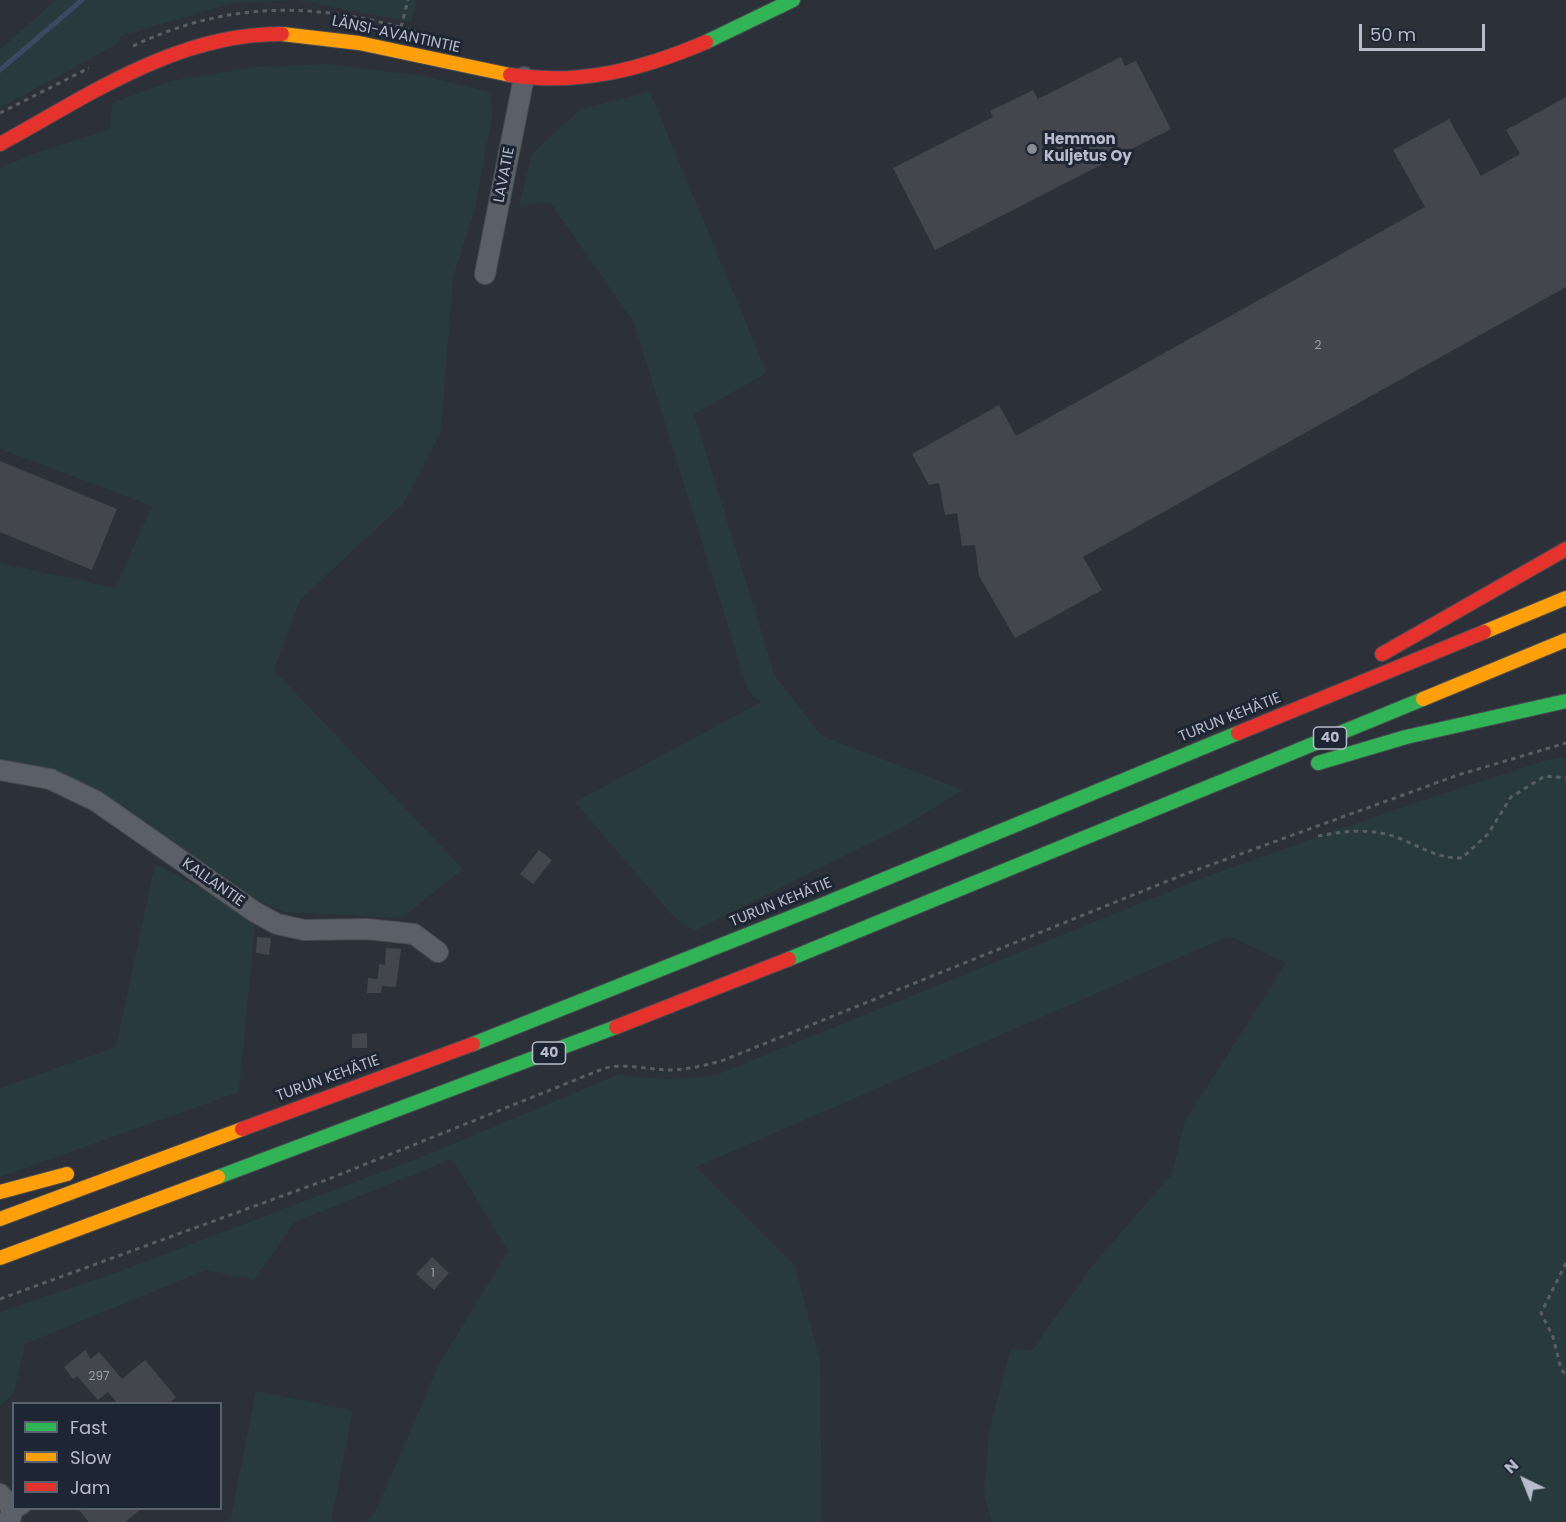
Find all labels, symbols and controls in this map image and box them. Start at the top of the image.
scale bar [1362,12,1488,50]
street label: LÄNSI-AVANTINTIE [330,13,462,57]
text: 50 m [1370,22,1416,47]
place label: Hemmon Kuljetus Oy [1044,131,1132,166]
marker: Hemmon Kuljetus Oy [1025,142,1039,156]
street label: LAVATIE [491,146,519,204]
house number: 2 [1315,339,1321,353]
street label: TURUN KEHÄTIE [1176,689,1284,747]
road number: 40 [1314,727,1346,749]
street label: KALLANTIE [178,855,248,911]
street label: TURUN KEHÄTIE [727,874,835,932]
road number: 40 [532,1042,566,1064]
street label: TURUN KEHÄTIE [274,1052,382,1106]
house number: 1 [431,1267,435,1281]
house number: 297 [88,1370,110,1384]
legend [12,1402,222,1510]
text: Fast [70,1415,107,1440]
text: Slow [70,1445,111,1470]
north arrow [1494,1450,1554,1510]
text: N [1499,1454,1524,1479]
text: Jam [70,1475,110,1500]

